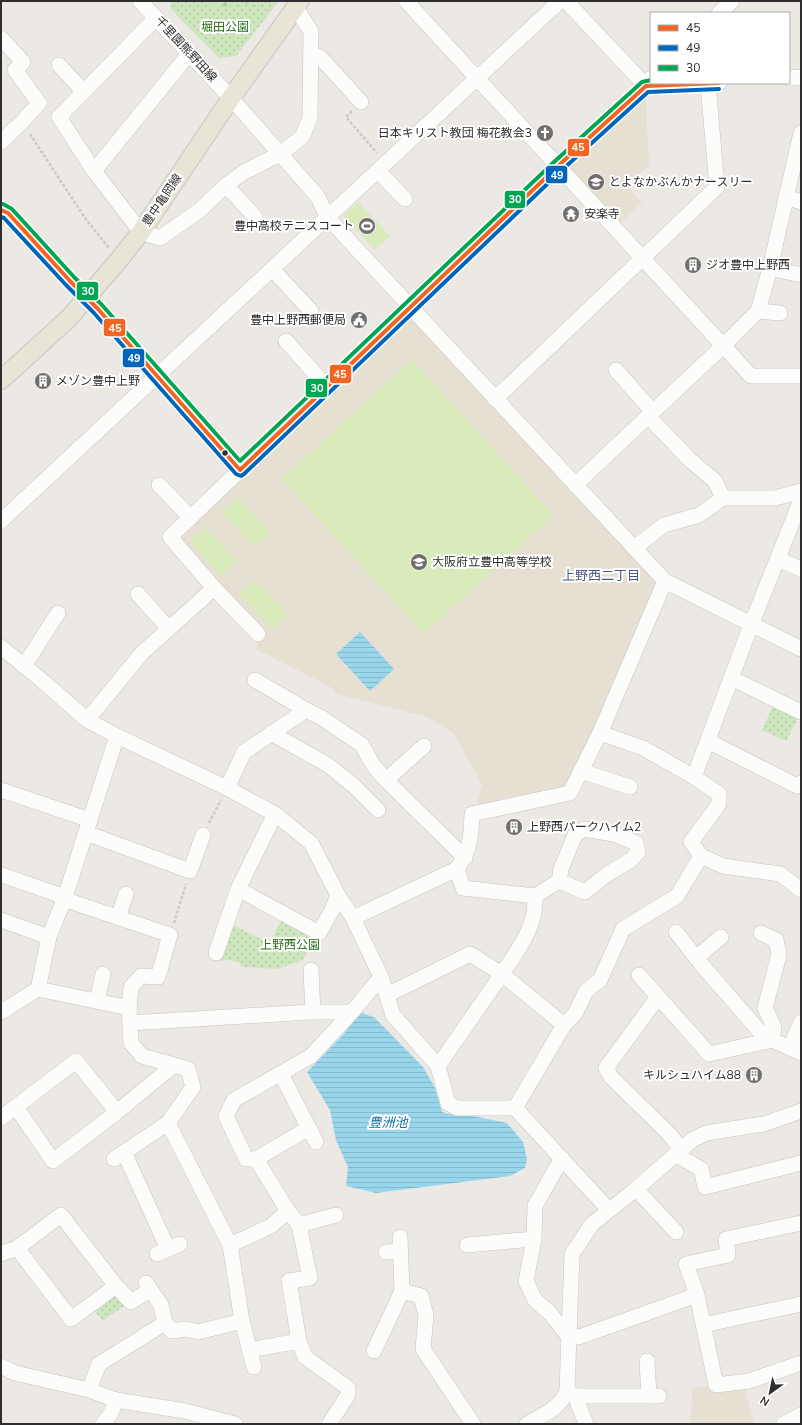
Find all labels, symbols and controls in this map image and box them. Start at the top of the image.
legend [650,12,790,84]
street label: 千里園熊野田線 [151,13,221,85]
park label: 堀田公園 [201,19,249,35]
text: 45 [686,20,700,36]
text: 49 [686,40,700,56]
text: 30 [686,60,700,76]
church icon: 日本キリスト教団 梅花教会3 [535,123,555,143]
place label: 日本キリスト教団 梅花教会3 [378,125,532,141]
line badge: 45 [567,138,590,157]
text: 45 [571,140,585,155]
line badge: 49 [545,165,568,184]
text: 49 [550,168,564,183]
street label: 豊中亀岡線 [139,171,185,229]
school or university icon: とよなかぶんかナースリー [586,172,606,192]
place label: とよなかぶんかナースリー [609,174,752,190]
line badge: 30 [504,190,526,209]
text: 30 [508,192,522,207]
temple icon: 安楽寺 [561,204,581,224]
place label: 安楽寺 [584,206,620,222]
sports icon: 豊中高校テニスコート [357,216,377,236]
place label: 豊中高校テニスコート [234,218,354,234]
building icon: ジオ豊中上野西 [683,255,703,275]
place label: ジオ豊中上野西 [706,257,790,273]
line badge: 30 [76,281,99,301]
text: 30 [81,284,95,299]
public building icon: 豊中上野西郵便局 [349,310,369,330]
place label: 豊中上野西郵便局 [250,312,346,328]
line badge: 45 [103,318,126,337]
text: 45 [108,321,122,336]
line badge: 49 [122,348,145,368]
text: 49 [127,351,141,366]
line badge: 45 [329,364,352,384]
text: 45 [333,367,347,382]
building icon: メゾン豊中上野 [33,371,53,391]
place label: メゾン豊中上野 [56,373,140,389]
line badge: 30 [305,378,328,398]
text: 30 [310,381,324,396]
unlabelled marker [220,448,230,458]
school or university icon: 大阪府立豊中高等学校 [409,552,429,572]
place label: 大阪府立豊中高等学校 [432,554,552,570]
district label: 上野西二丁目 [562,567,640,585]
building icon: 上野西パークハイム2 [504,817,524,837]
place label: 上野西パークハイム2 [527,819,641,835]
park label: 上野西公園 [260,937,320,953]
building icon: キルシュハイム88 [744,1065,764,1085]
place label: キルシュハイム88 [643,1067,741,1083]
water label: 豊洲池 [368,1114,409,1132]
north arrow [750,1373,790,1413]
text: N [757,1392,772,1409]

